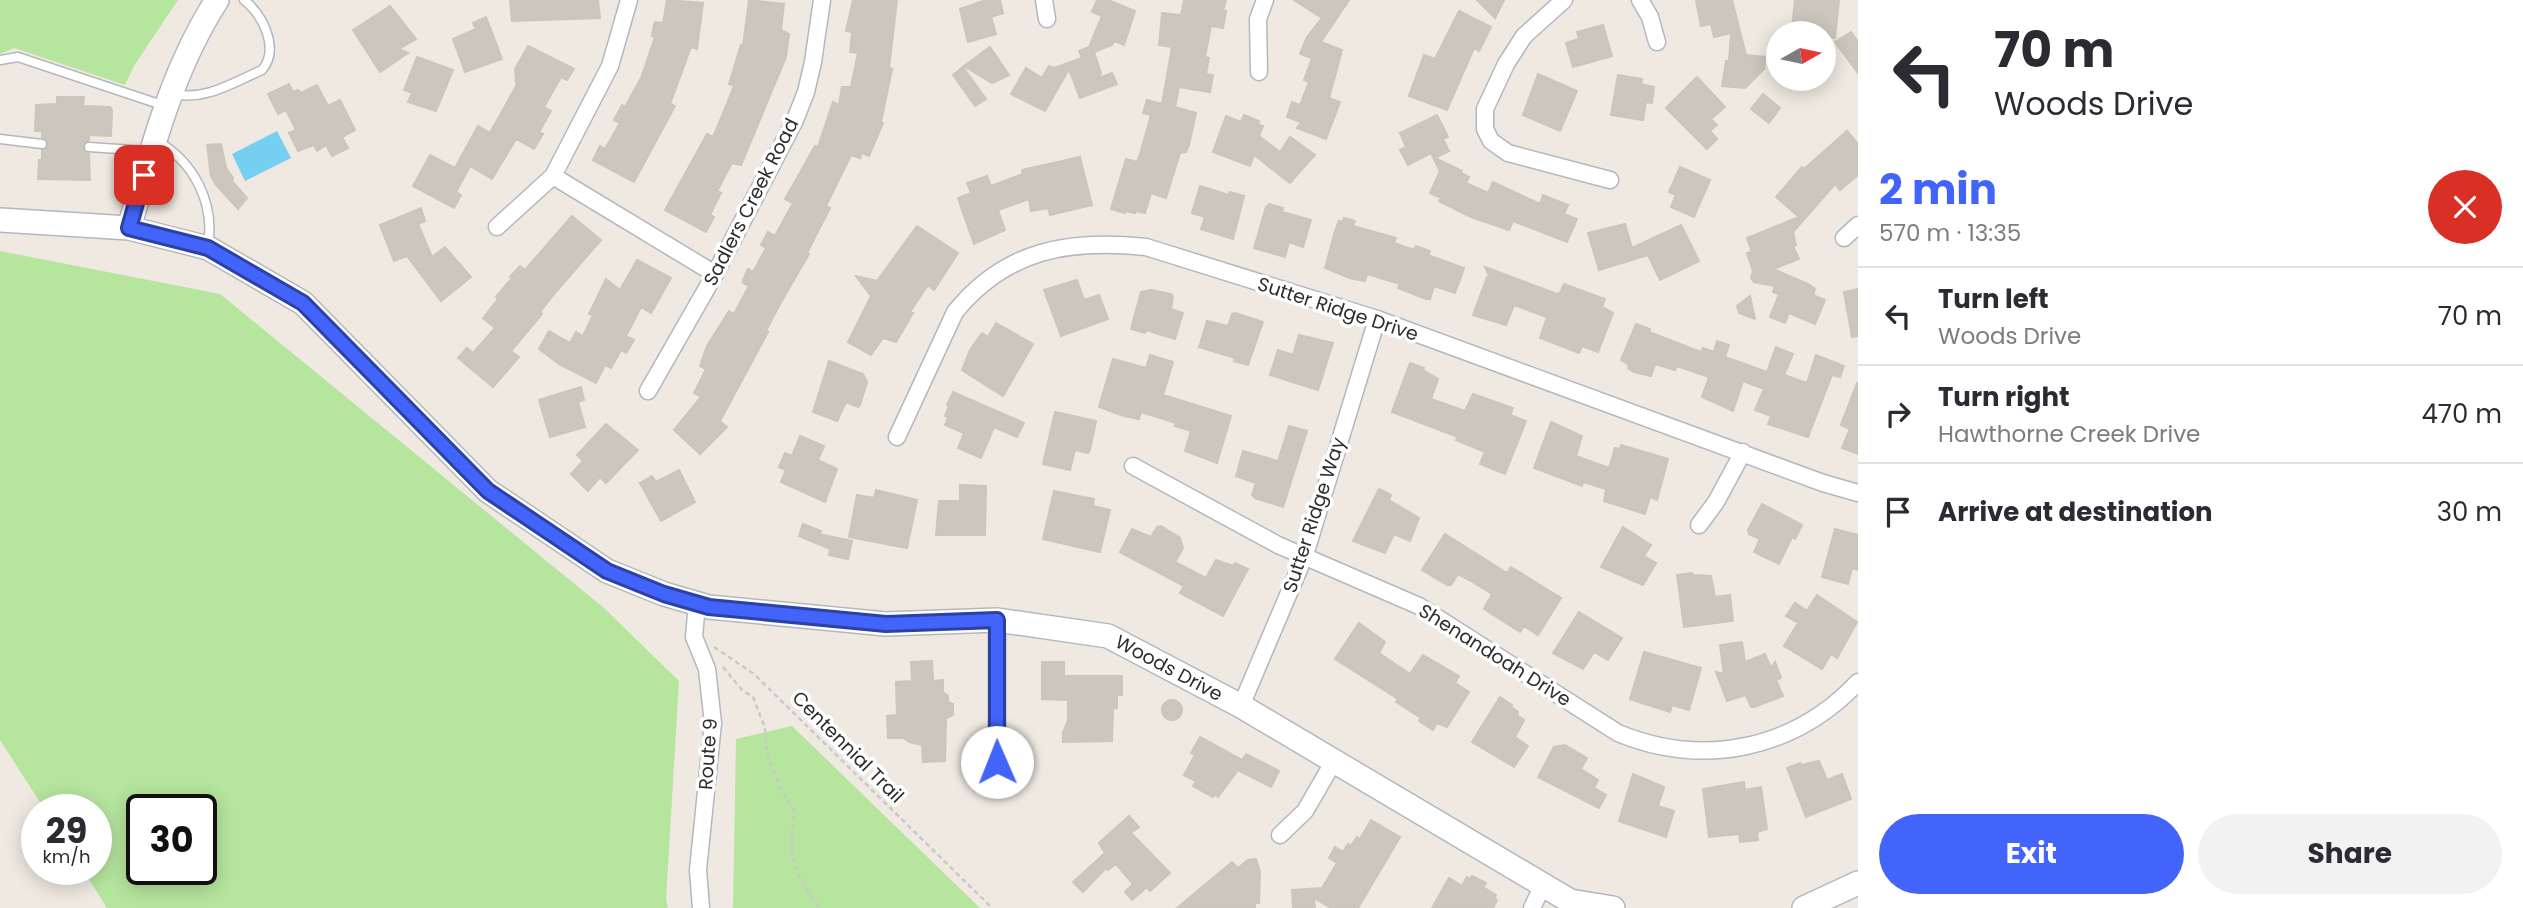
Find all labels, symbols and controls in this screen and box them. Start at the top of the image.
text: 70 m [1994,16,2114,84]
north arrow [1766,21,1836,91]
map controls [1766,21,1836,91]
icon: left [1879,28,1970,119]
text: Woods Drive [1994,81,2193,126]
street label: Sadlers Creek Road [697,113,805,291]
pin [114,145,174,205]
icon: arrive [125,156,163,194]
text: 2 min [1879,160,1997,219]
button: close [2428,170,2502,244]
text: 570 m · 13:35 [1879,217,2021,249]
street label: Sutter Ridge Drive [1254,270,1422,348]
text: Turn left [1938,281,2049,317]
icon: left [1879,297,1917,335]
text: 70 m [2438,298,2502,334]
text: Woods Drive [1938,320,2081,352]
text: Turn right [1938,379,2070,415]
icon: right [1879,395,1917,433]
text: 470 m [2421,396,2502,432]
text: Hawthorne Creek Drive [1938,418,2200,450]
street label: Sutter Ridge Way [1276,434,1352,596]
icon: arrive [1879,493,1917,531]
text: Arrive at destination [1938,494,2213,530]
text: 30 m [2437,494,2502,530]
street label: Shenandoah Drive [1414,597,1576,713]
street label: Woods Drive [1110,628,1228,708]
street label: Centennial Trail [786,685,910,809]
street label: Route 9 [692,717,724,791]
position arrow [960,725,1034,799]
speed limit sign: 30 [126,794,217,885]
text: 29 [46,806,87,855]
button: Exit [1879,814,2184,894]
button: Share [2198,814,2502,894]
text: km/h [43,844,90,869]

